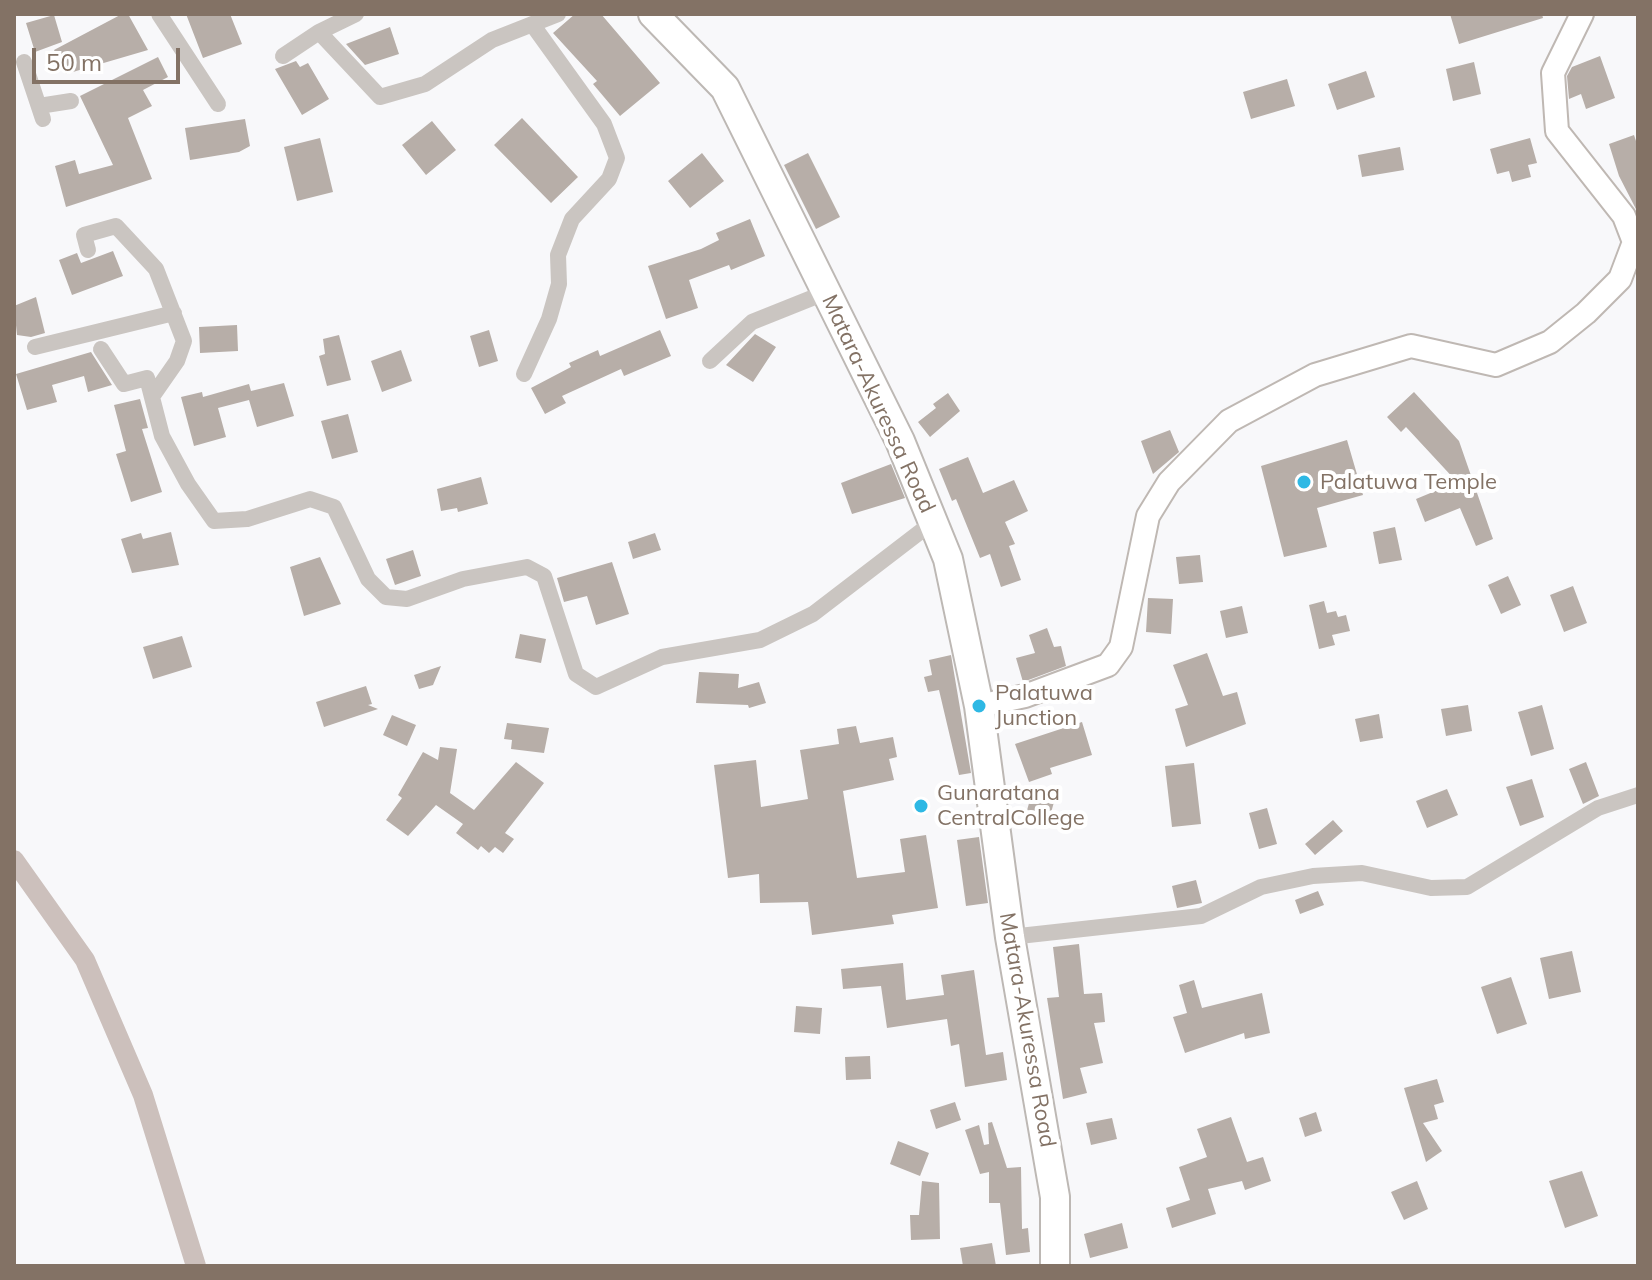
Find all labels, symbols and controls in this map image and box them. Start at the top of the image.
scale bar [36,32,184,82]
text: 50 m [46,47,102,77]
street label: Matara-Akuressa Road [816,291,940,517]
place label: Palatuwa Temple [1320,469,1497,495]
marker: Palatuwa Temple [1295,473,1313,491]
place label: Palatuwa Junction [995,680,1093,732]
marker: Palatuwa Junction [970,697,988,715]
place label: Gunaratana CentralCollege [937,780,1085,832]
marker: Gunaratana CentralCollege [912,797,930,815]
street label: Matara-Akuressa Road [993,911,1061,1149]

